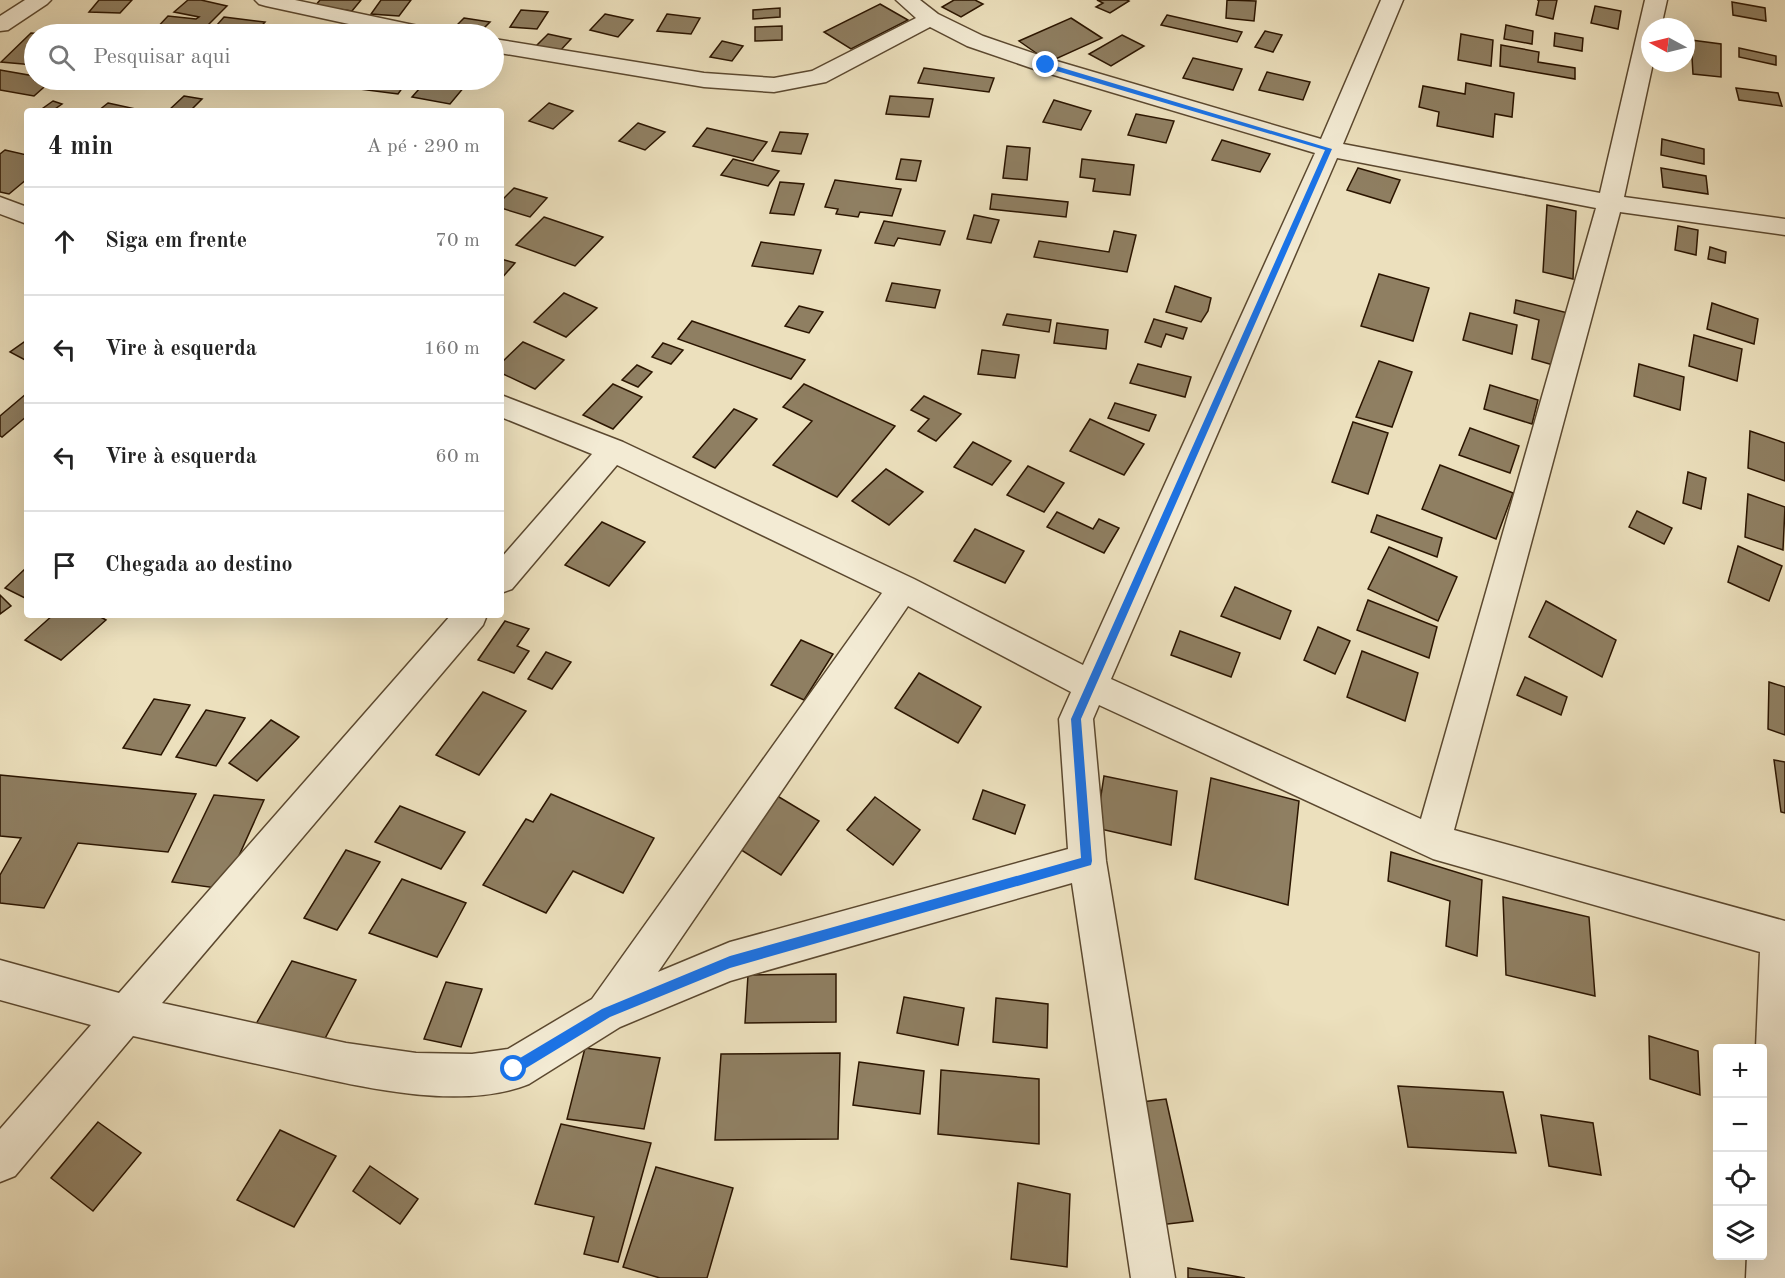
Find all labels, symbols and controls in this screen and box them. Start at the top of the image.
north arrow [1641,18,1695,72]
search box [24,24,504,90]
icon: search [45,41,78,74]
text: Pesquisar aqui [93,46,230,68]
route end [1032,51,1058,77]
text: 4 min [48,134,113,160]
text: A pé · 290 m [366,137,480,157]
icon: ahead [48,225,81,258]
text: Siga em frente [105,230,247,252]
text: 70 m [435,231,480,251]
icon: left [48,333,81,366]
text: Vire à esquerda [105,338,257,360]
text: 160 m [424,339,480,359]
icon: left [48,441,81,474]
text: Vire à esquerda [105,446,257,468]
text: 60 m [435,447,480,467]
icon: arrive [48,549,81,582]
text: Chegada ao destino [105,554,293,576]
map controls [1713,1044,1767,1260]
button: + [1713,1044,1767,1098]
route start [500,1055,526,1081]
button: − [1713,1098,1767,1152]
button: locate [1713,1152,1767,1206]
button: layers [1713,1206,1767,1260]

